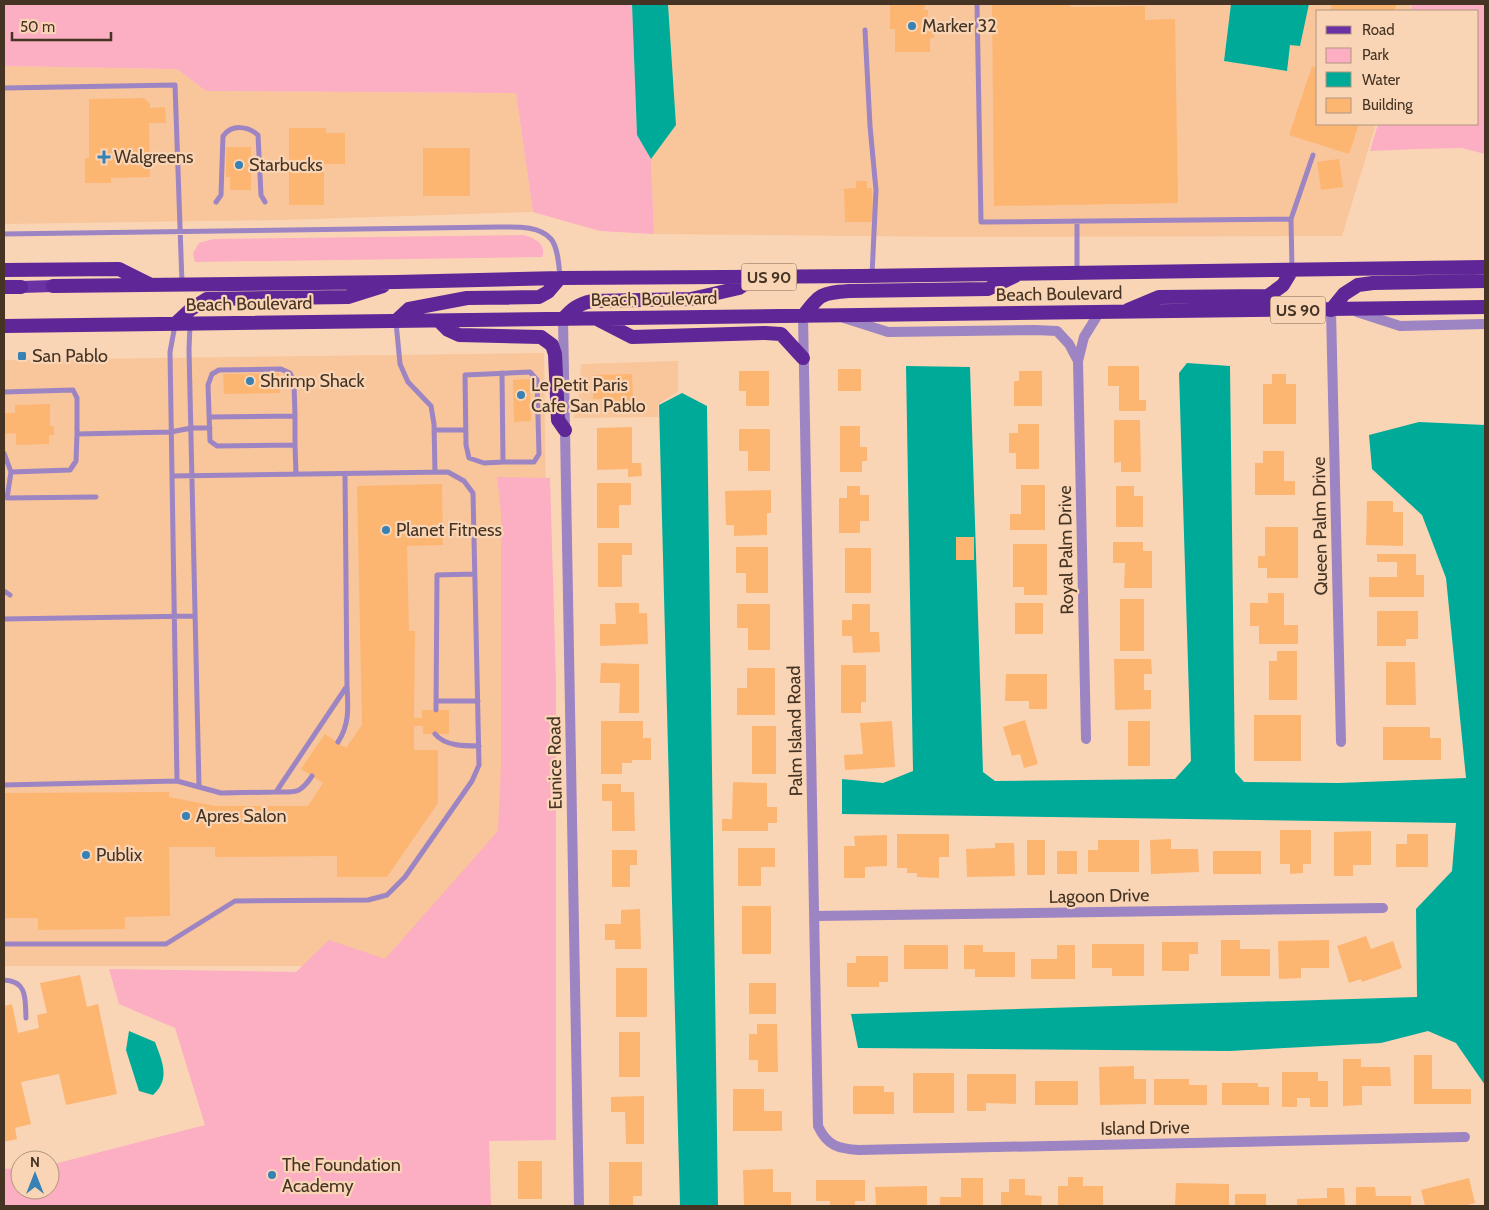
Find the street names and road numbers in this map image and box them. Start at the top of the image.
road number: US 90 [742,264,796,290]
street label: Beach Boulevard [995,282,1123,306]
street label: Beach Boulevard [590,287,718,311]
street label: Beach Boulevard [185,292,313,316]
road number: US 90 [1270,296,1326,324]
street label: Queen Palm Drive [1308,456,1332,596]
street label: Royal Palm Drive [1054,485,1078,615]
street label: Palm Island Road [783,665,807,797]
street label: Eunice Road [543,716,567,810]
street label: Lagoon Drive [1048,884,1150,908]
street label: Island Drive [1100,1116,1190,1140]

